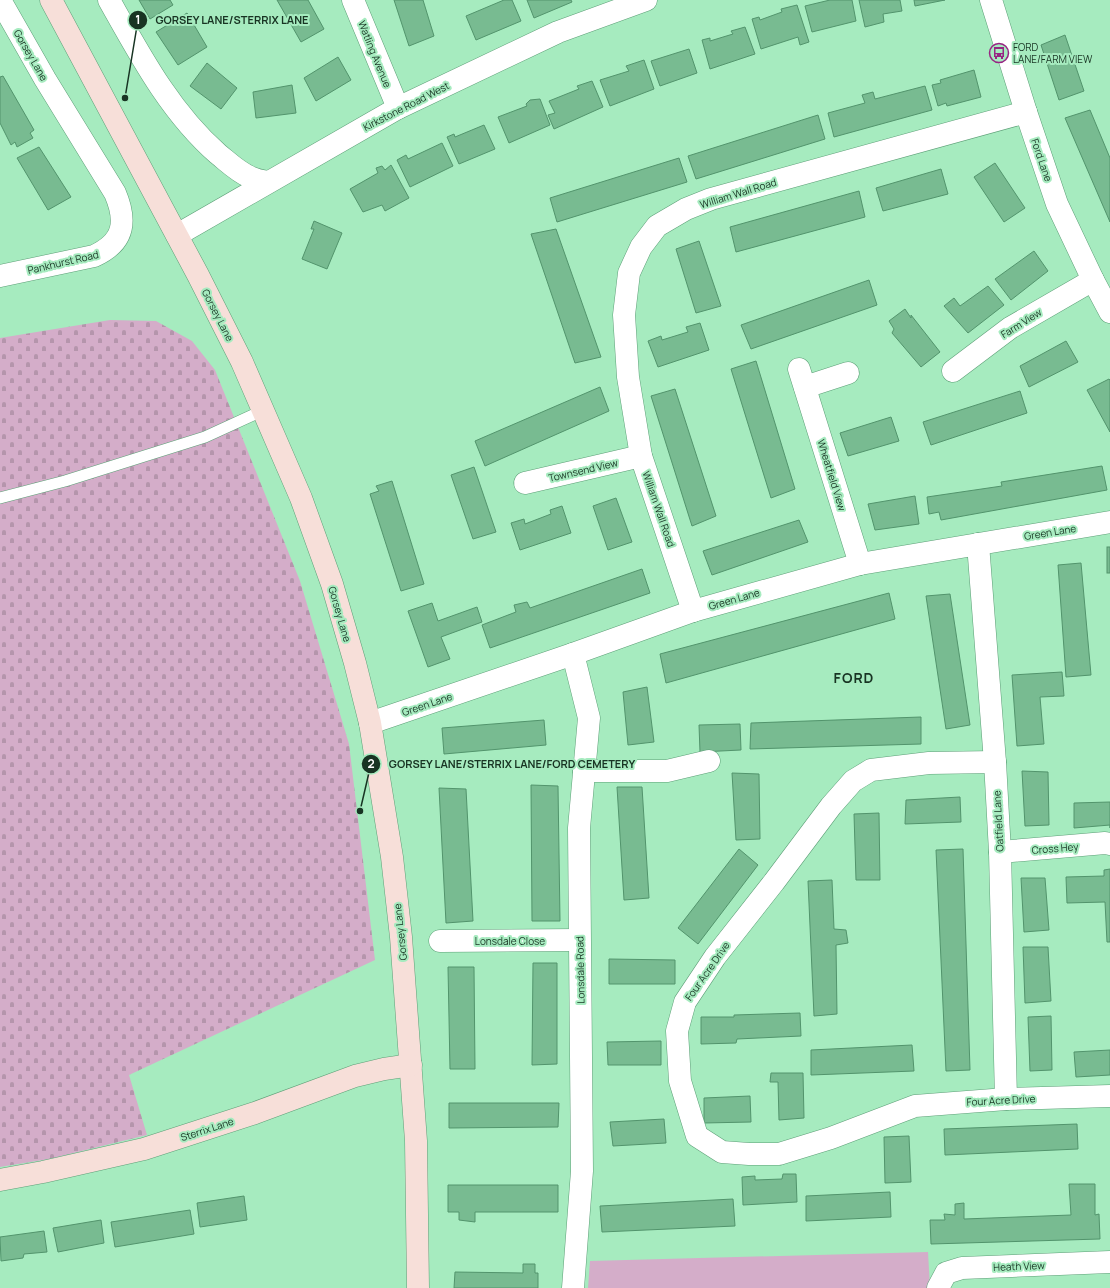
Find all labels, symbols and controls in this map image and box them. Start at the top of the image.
callout: GORSEY LANE/STERRIX LANE [128,8,317,31]
text: 1 [135,11,141,28]
text: GORSEY LANE/STERRIX LANE [156,12,309,27]
street label: Watling Avenue [355,18,395,90]
street label: Gorsey Lane [11,27,51,83]
place label: FORD LANE/FARM VIEW [1013,40,1093,66]
bus stop icon: FORD LANE/FARM VIEW [988,42,1010,64]
street label: Kirkstone Road West [360,78,452,134]
street label: Ford Lane [1028,137,1056,184]
street label: William Wall Road [698,175,778,211]
street label: Pankhurst Road [26,247,100,277]
street label: Gorsey Lane [199,286,237,344]
street label: Farm View [998,305,1044,341]
street label: Wheatfield View [814,437,850,513]
street label: Townsend View [547,455,619,485]
street label: William Wall Road [639,469,679,549]
street label: Green Lane [1023,521,1077,543]
street label: Gorsey Lane [325,585,355,643]
street label: Green Lane [707,585,761,613]
district label: FORD [834,668,874,687]
street label: Green Lane [400,689,454,719]
callout: GORSEY LANE/STERRIX LANE/FORD CEMETERY [361,752,644,775]
text: 2 [367,755,375,772]
text: GORSEY LANE/STERRIX LANE/FORD CEMETERY [389,756,635,771]
street label: Oatfield Lane [989,790,1007,852]
street label: Cross Hey [1031,839,1080,857]
street label: Gorsey Lane [390,903,410,961]
street label: Lonsdale Close [475,934,545,948]
street label: Lonsdale Road [572,936,588,1004]
street label: Four Acre Drive [681,939,733,1003]
street label: Four Acre Drive [966,1091,1036,1109]
street label: Sterrix Lane [179,1114,235,1144]
street label: Heath View [993,1258,1045,1274]

